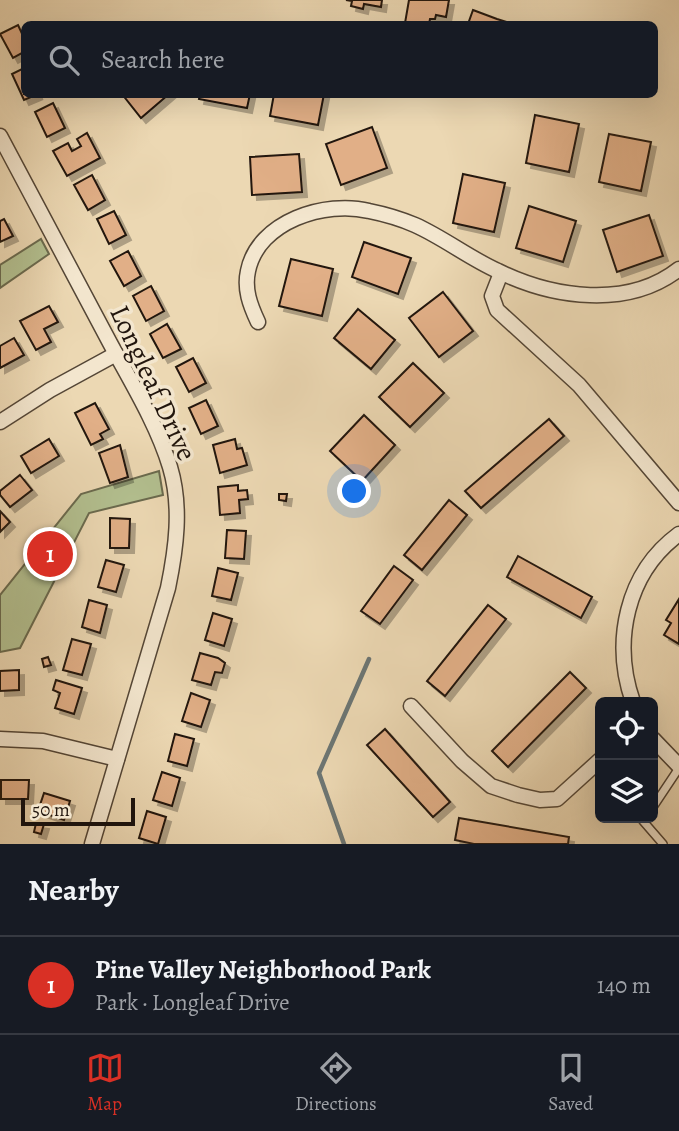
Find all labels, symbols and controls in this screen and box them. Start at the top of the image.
search box [21,21,658,98]
icon: search [45,41,83,79]
text: Search here [101,42,225,77]
street label: Longleaf Drive [100,299,206,467]
your location [337,474,371,508]
pin: 1 [27,528,73,580]
map controls [595,697,658,823]
button: locate [595,697,658,760]
button: layers [595,760,658,823]
scale bar [21,795,135,827]
text: 50 m [32,797,70,823]
text: Nearby [28,870,119,910]
text: Pine Valley Neighborhood Park [95,952,431,987]
text: 1 [47,970,55,1001]
text: 140 m [597,970,651,1001]
text: Park · Longleaf Drive [95,987,290,1018]
tab: Map [86,1049,124,1117]
tab: Directions [295,1049,377,1117]
tab: Saved [548,1049,593,1117]

